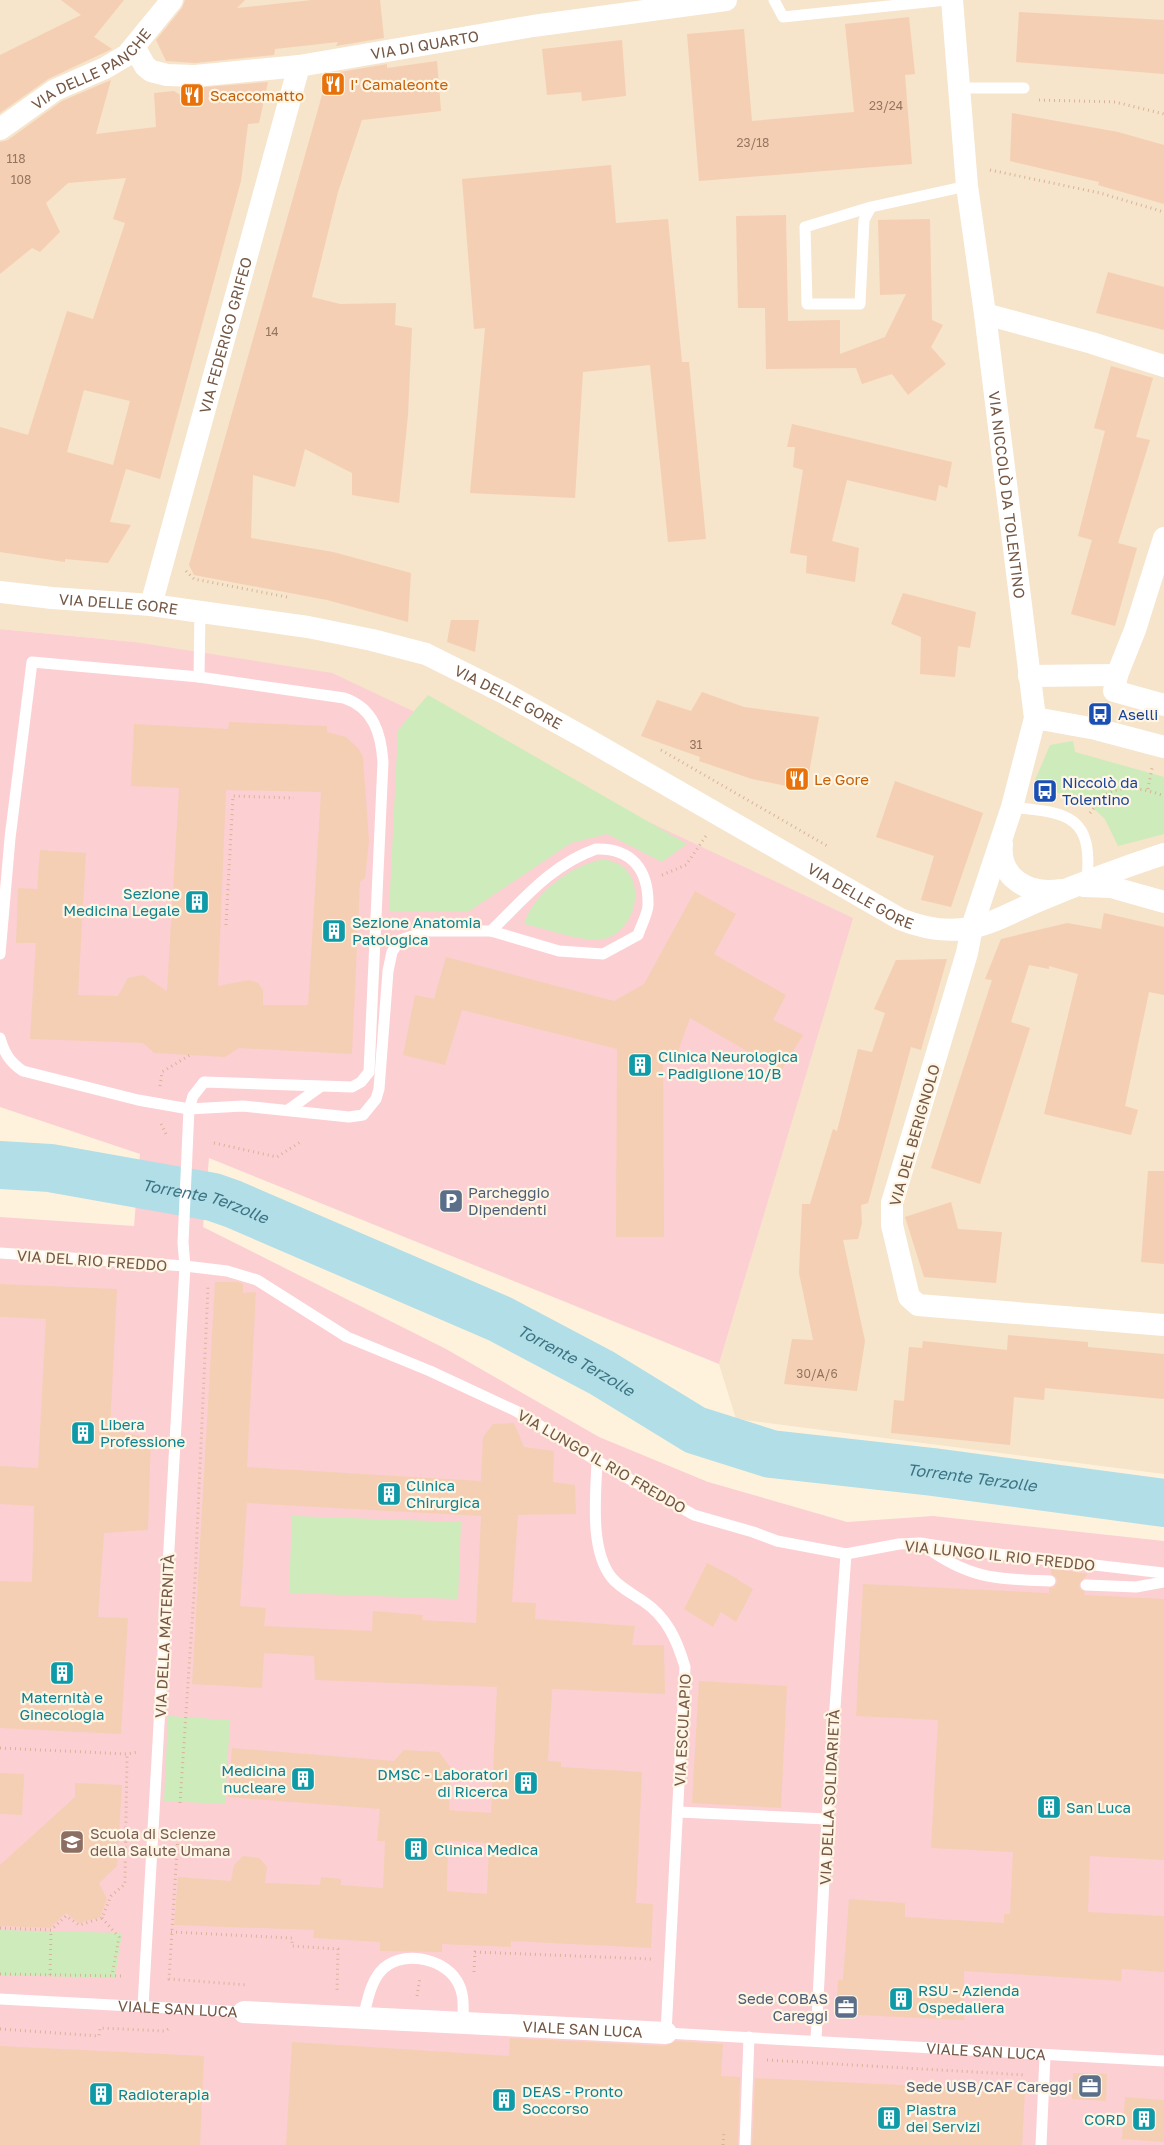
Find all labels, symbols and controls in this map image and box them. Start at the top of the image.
street label: VIA DELLE PANCHE [28,25,154,113]
street label: VIA DI QUARTO [369,26,480,63]
restaurant icon: I' Camaleonte [320,71,346,97]
place label: I' Camaleonte [350,75,449,93]
restaurant icon: Scaccomatto [179,82,205,108]
place label: Scaccomatto [210,86,304,104]
house number: 23/24 [869,98,903,113]
house number: 23/18 [737,135,769,150]
house number: 118 [7,151,25,166]
house number: 108 [11,172,31,187]
street label: VIA FEDERIGO GRIFEO [195,255,255,415]
house number: 14 [265,324,279,339]
street label: VIA NICCOLÒ DA TOLENTINO [986,390,1029,600]
street label: VIA DELLE GORE [58,590,179,618]
street label: VIA DELLE GORE [452,661,565,733]
bus stop icon: Aselli [1087,701,1113,727]
place label: Aselli [1118,705,1158,723]
house number: 31 [690,737,703,752]
restaurant icon: Le Gore [784,766,810,792]
place label: Le Gore [814,770,869,788]
place label: Niccolò da Tolentino [1062,773,1138,808]
bus stop icon: Niccolò da Tolentino [1032,778,1058,804]
street label: VIA DELLE GORE [804,859,916,932]
place label: Sezione Medicina Legale [63,884,180,919]
building icon: Sezione Medicina Legale [184,889,210,915]
place label: Sezione Anatomia Patologica [352,913,481,948]
building icon: Sezione Anatomia Patologica [321,918,347,944]
place label: Clinica Neurologica - Padiglione 10/B [658,1047,798,1082]
building icon: Clinica Neurologica - Padiglione 10/B [627,1052,653,1078]
street label: VIA DEL BERIGNOLO [885,1062,943,1208]
water label: Torrente Terzolle [140,1175,273,1229]
place label: Parcheggio Dipendenti [468,1183,549,1218]
parking icon: Parcheggio Dipendenti [438,1188,464,1214]
street label: VIA DEL RIO FREDDO [16,1246,168,1274]
water label: Torrente Terzolle [514,1320,640,1401]
house number: 30/A/6 [796,1366,838,1381]
street label: VIA LUNGO IL RIO FREDDO [515,1405,689,1517]
place label: Libera Professione [100,1415,186,1450]
building icon: Libera Professione [70,1420,96,1446]
water label: Torrente Terzolle [906,1459,1040,1496]
place label: Clinica Chirurgica [406,1476,480,1511]
building icon: Clinica Chirurgica [376,1481,402,1507]
street label: VIA LUNGO IL RIO FREDDO [904,1536,1096,1574]
street label: VIA DELLA MATERNITÀ [151,1554,177,1718]
building icon: Maternità e Ginecologia [49,1660,75,1686]
street label: VIA ESCULAPIO [670,1673,694,1787]
place label: Maternità e Ginecologia [19,1688,105,1723]
street label: VIA DELLA SOLIDARIETÀ [815,1709,843,1885]
place label: Medicina nucleare [221,1761,286,1796]
place label: DMSC - Laboratori di Ricerca [377,1765,508,1800]
building icon: Medicina nucleare [290,1766,316,1792]
building icon: DMSC - Laboratori di Ricerca [513,1770,539,1796]
building icon: San Luca [1036,1794,1062,1820]
place label: San Luca [1066,1798,1131,1816]
place label: Scuola di Scienze della Salute Umana [90,1824,231,1859]
school or university icon: Scuola di Scienze della Salute Umana [59,1829,85,1855]
building icon: Clinica Medica [403,1836,429,1862]
place label: Clinica Medica [434,1840,538,1858]
place label: RSU - Azienda Ospedaliera [918,1981,1019,2016]
building icon: RSU - Azienda Ospedaliera [888,1986,914,2012]
place label: Sede COBAS Careggi [737,1989,828,2024]
office icon: Sede COBAS Careggi [833,1994,859,2020]
street label: VIALE SAN LUCA [117,1996,238,2021]
street label: VIALE SAN LUCA [522,2017,643,2041]
street label: VIALE SAN LUCA [926,2039,1046,2063]
office icon: Sede USB/CAF Careggi [1077,2073,1103,2099]
place label: Sede USB/CAF Careggi [906,2077,1072,2095]
building icon: Radioterapia [88,2081,114,2107]
place label: DEAS - Pronto Soccorso [522,2082,623,2117]
place label: Radioterapia [118,2085,209,2103]
building icon: DEAS - Pronto Soccorso [491,2087,517,2113]
place label: Piastra dei Servizi [906,2100,980,2135]
building icon: Piastra dei Servizi [876,2105,902,2131]
building icon: CORD [1131,2106,1157,2132]
place label: CORD [1084,2110,1126,2128]

